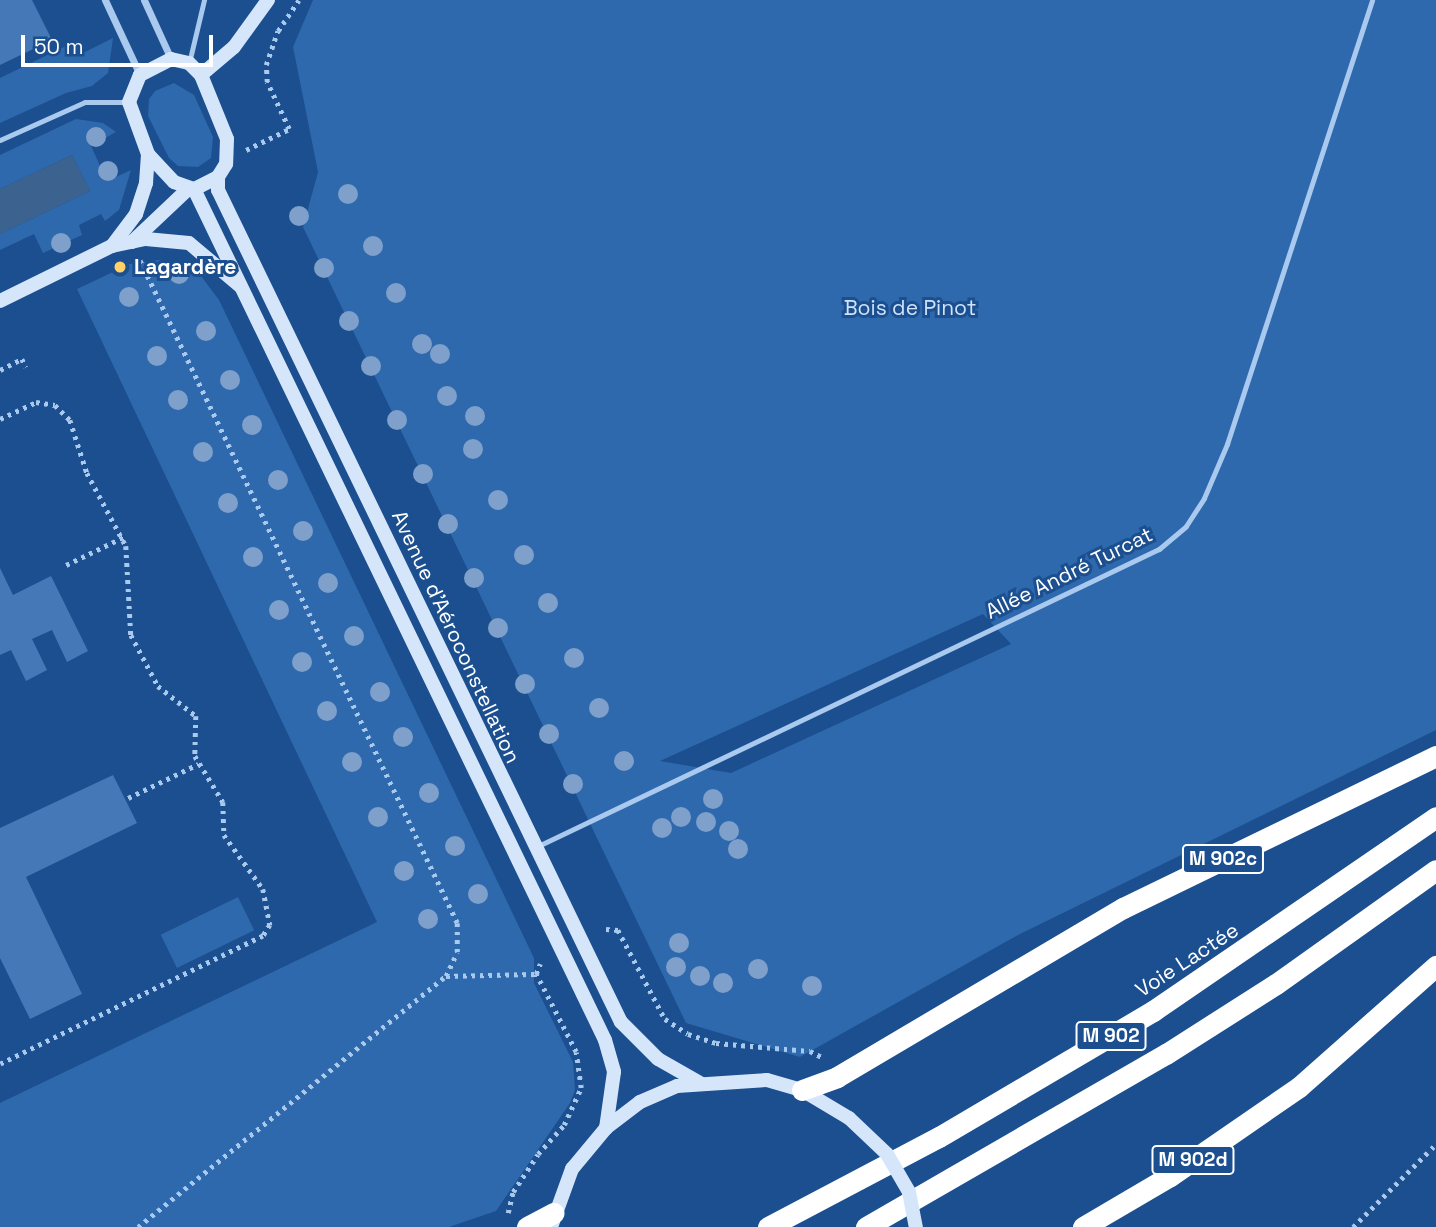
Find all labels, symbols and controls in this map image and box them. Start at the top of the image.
scale bar [24,21,217,65]
text: 50 m [34,33,84,60]
place label: Lagardère [134,254,236,280]
marker: Lagardère [112,259,128,275]
park label: Bois de Pinot [844,295,976,321]
street label: Avenue d'Aéroconstellation [386,507,526,767]
street label: Allée André Turcat [981,521,1157,625]
road number: M 902c [1181,844,1265,874]
street label: Voie Lactée [1131,917,1243,1003]
road number: M 902 [1074,1020,1148,1052]
road number: M 902d [1151,1144,1235,1176]

